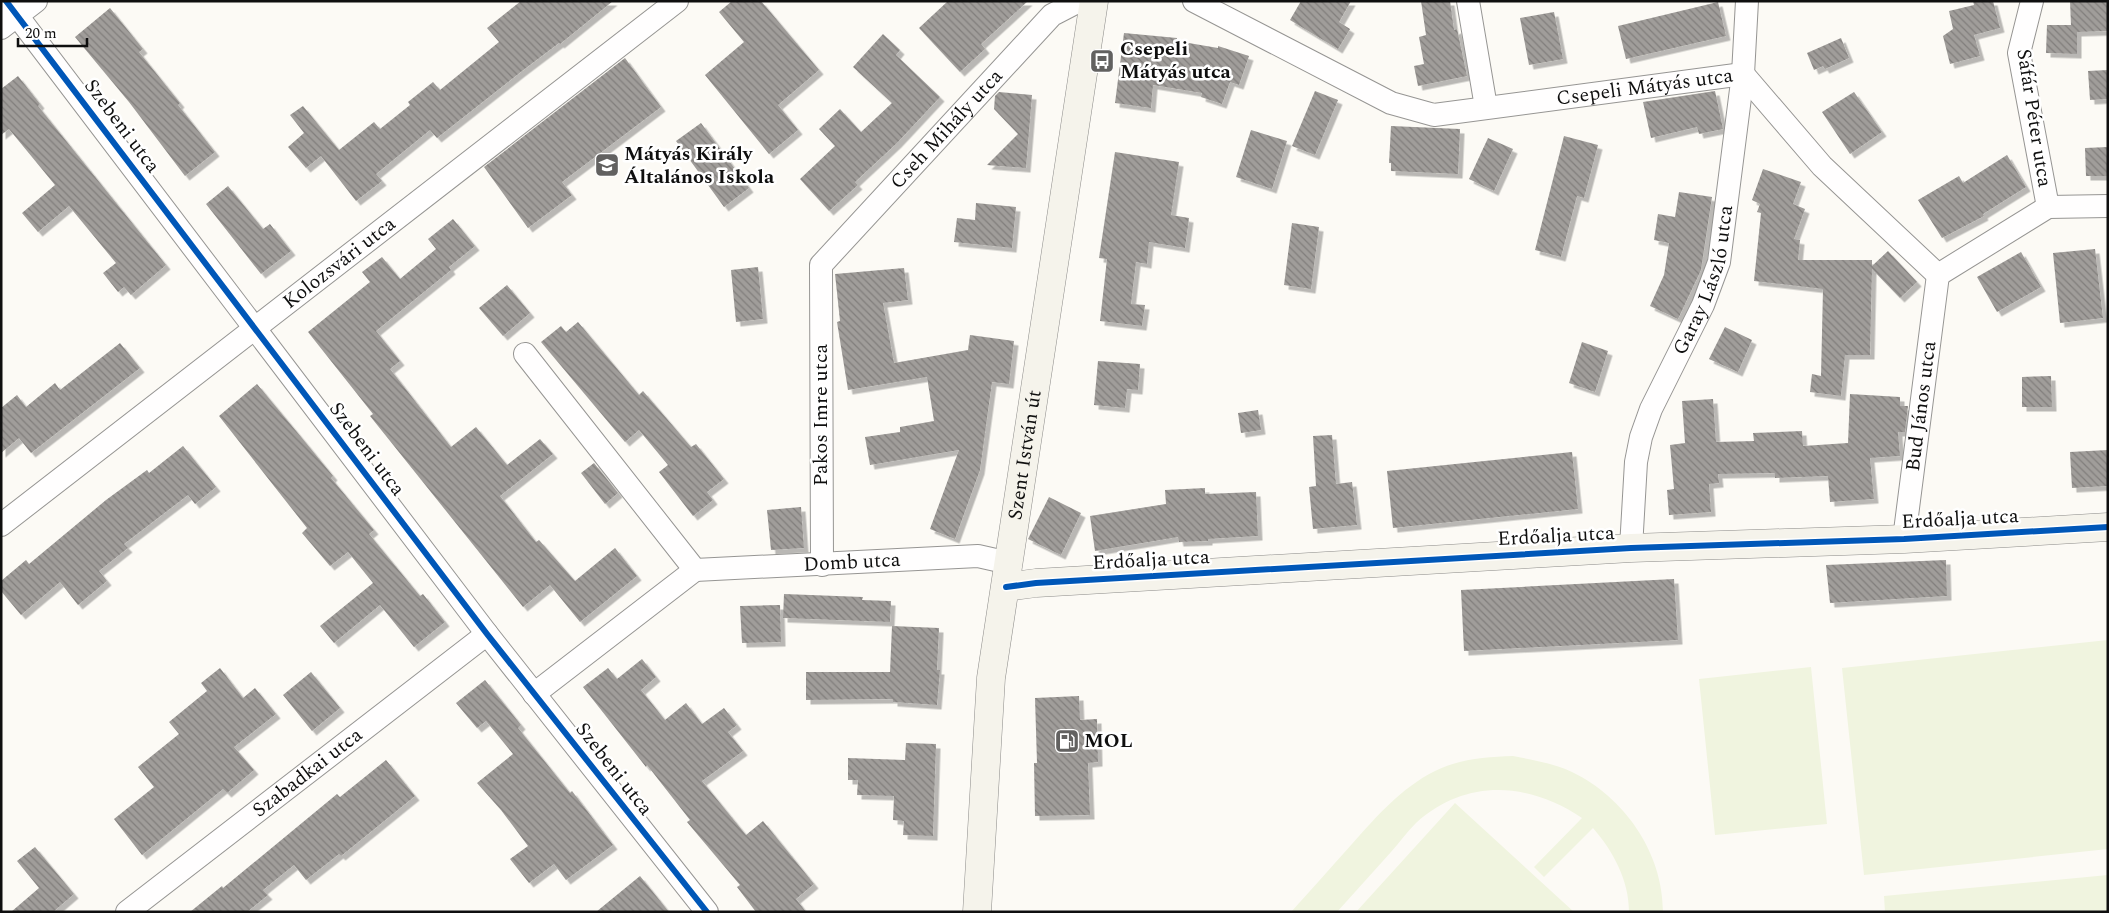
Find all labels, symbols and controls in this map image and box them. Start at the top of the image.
scale bar [18,15,86,47]
text: 20 m [25,22,57,45]
place label: Csepeli Mátyás utca [1120,34,1232,87]
street label: Sáfár Péter utca [2008,47,2060,189]
bus stop icon: Csepeli Mátyás utca [1089,48,1115,74]
street label: Csepeli Mátyás utca [1554,60,1735,114]
street label: Cseh Mihály utca [883,62,1010,196]
street label: Szebeni utca [77,72,168,180]
place label: Mátyás Király Általános Iskola [624,139,775,192]
school or university icon: Mátyás Király Általános Iskola [594,152,620,178]
street label: Garay László utca [1665,203,1741,360]
street label: Kolozsvári utca [276,209,402,316]
street label: Bud János utca [1898,339,1944,473]
street label: Pakos Imre utca [806,344,836,486]
street label: Szent István út [1000,388,1050,522]
street label: Szebeni utca [322,395,413,503]
street label: Erdőalja utca [1901,501,2020,537]
street label: Erdőalja utca [1497,518,1616,554]
street label: Erdőalja utca [1092,542,1211,578]
street label: Domb utca [803,545,901,580]
street label: Szebeni utca [568,716,660,822]
street label: Szabadkai utca [246,720,369,825]
place label: MOL [1084,726,1133,756]
fuel station icon: MOL [1054,728,1080,754]

